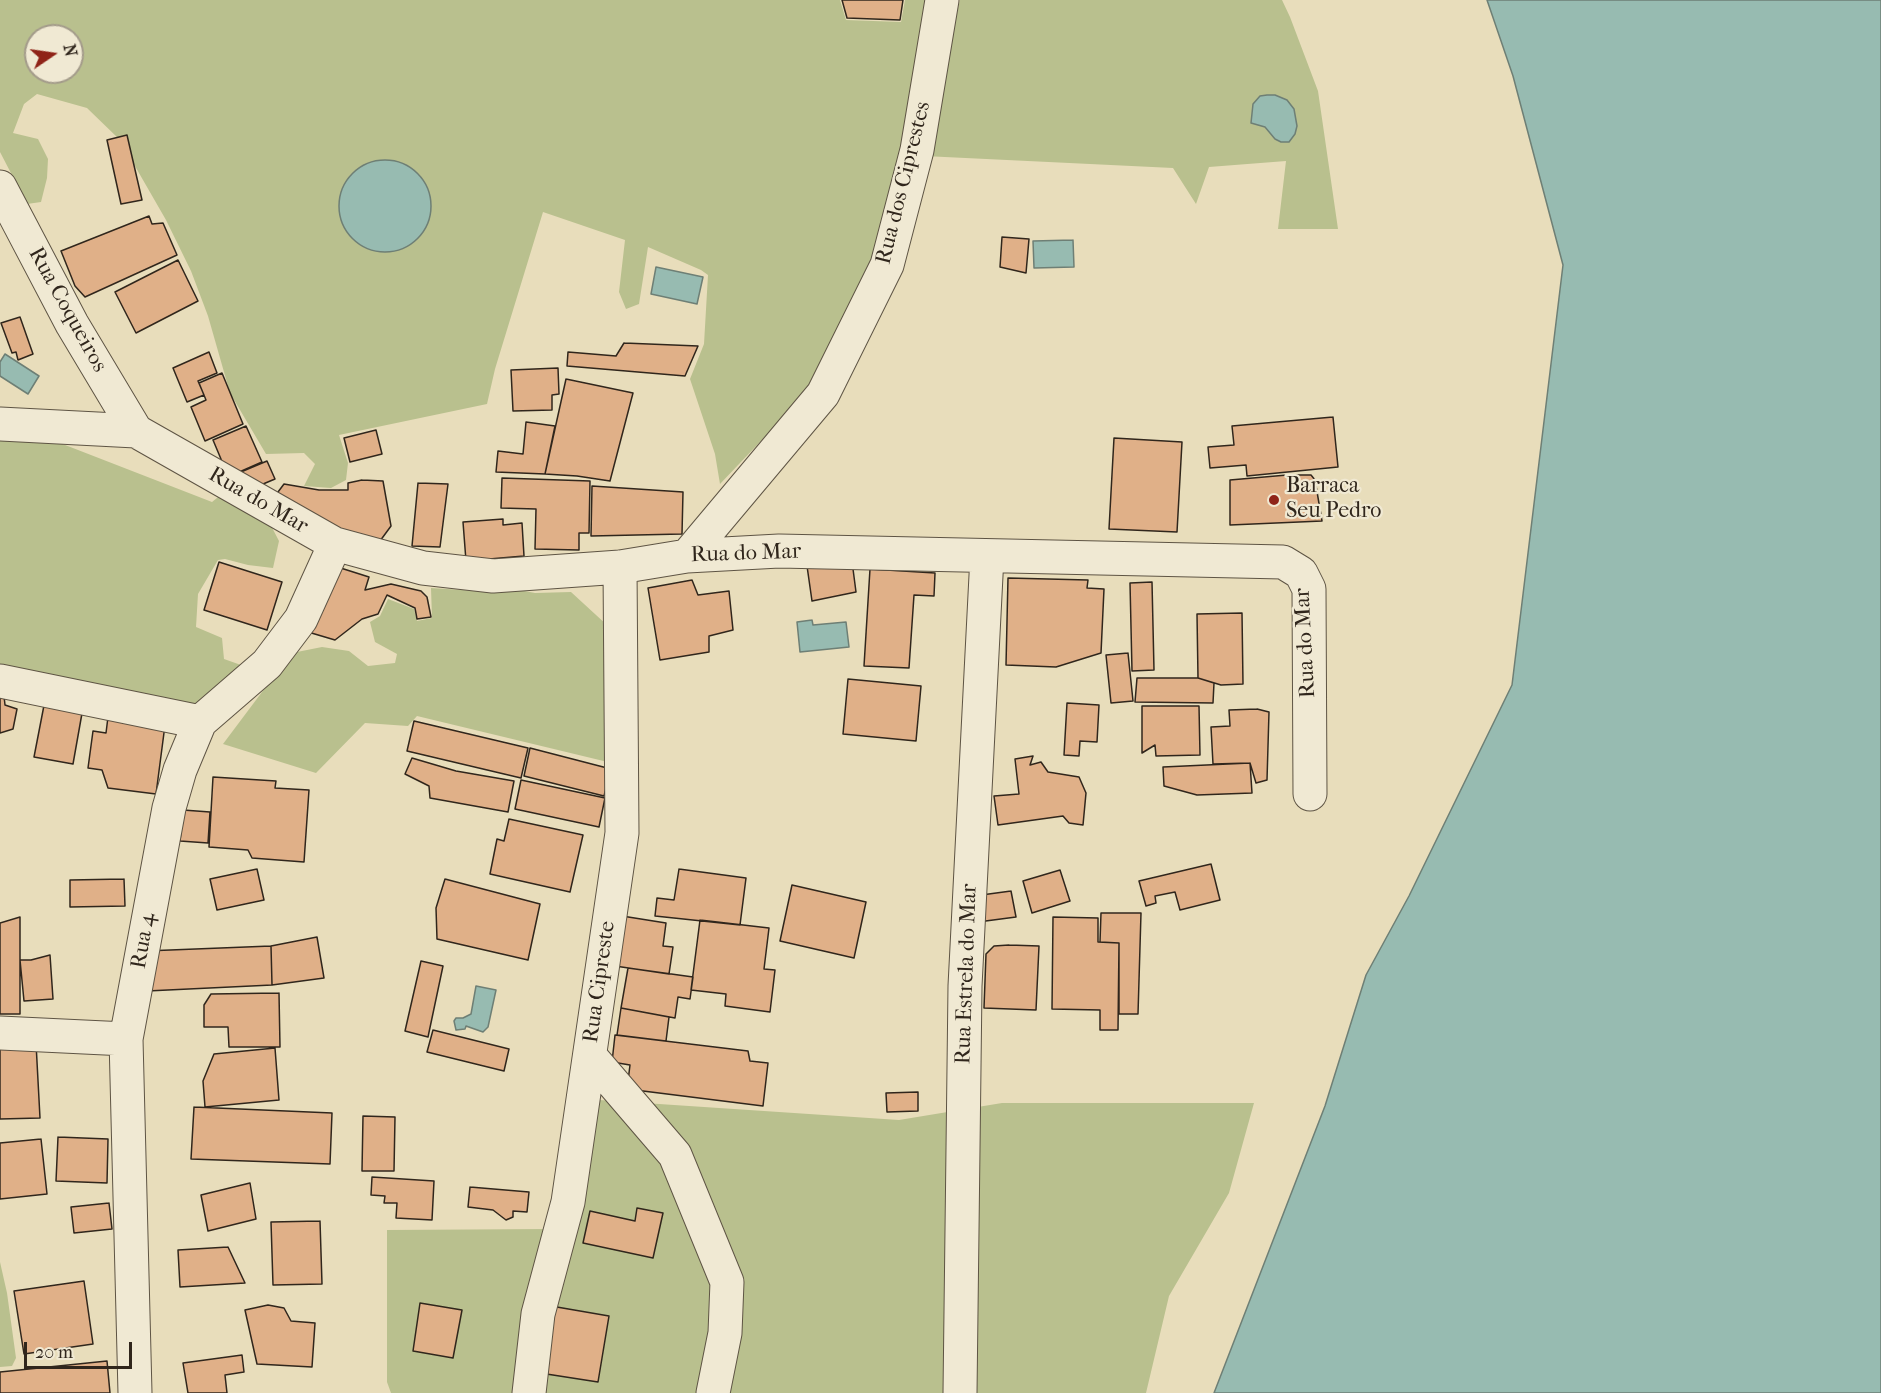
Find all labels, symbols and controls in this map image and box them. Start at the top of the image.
north arrow [24,24,84,84]
text: N [59,42,81,58]
street label: Rua dos Ciprestes [871,99,937,267]
street label: Rua Coqueiros [22,243,112,377]
street label: Rua do Mar [204,462,312,540]
place label: Barraca Seu Pedro [1286,474,1381,526]
marker: Barraca Seu Pedro [1267,493,1281,507]
street label: Rua do Mar [690,539,802,569]
street label: Rua do Mar [1290,587,1322,699]
street label: Rua Estrela do Mar [951,883,983,1065]
street label: Rua 4 [126,911,162,971]
street label: Rua Cipreste [578,919,622,1045]
scale bar [27,1330,135,1368]
text: 20 m [35,1342,73,1363]

